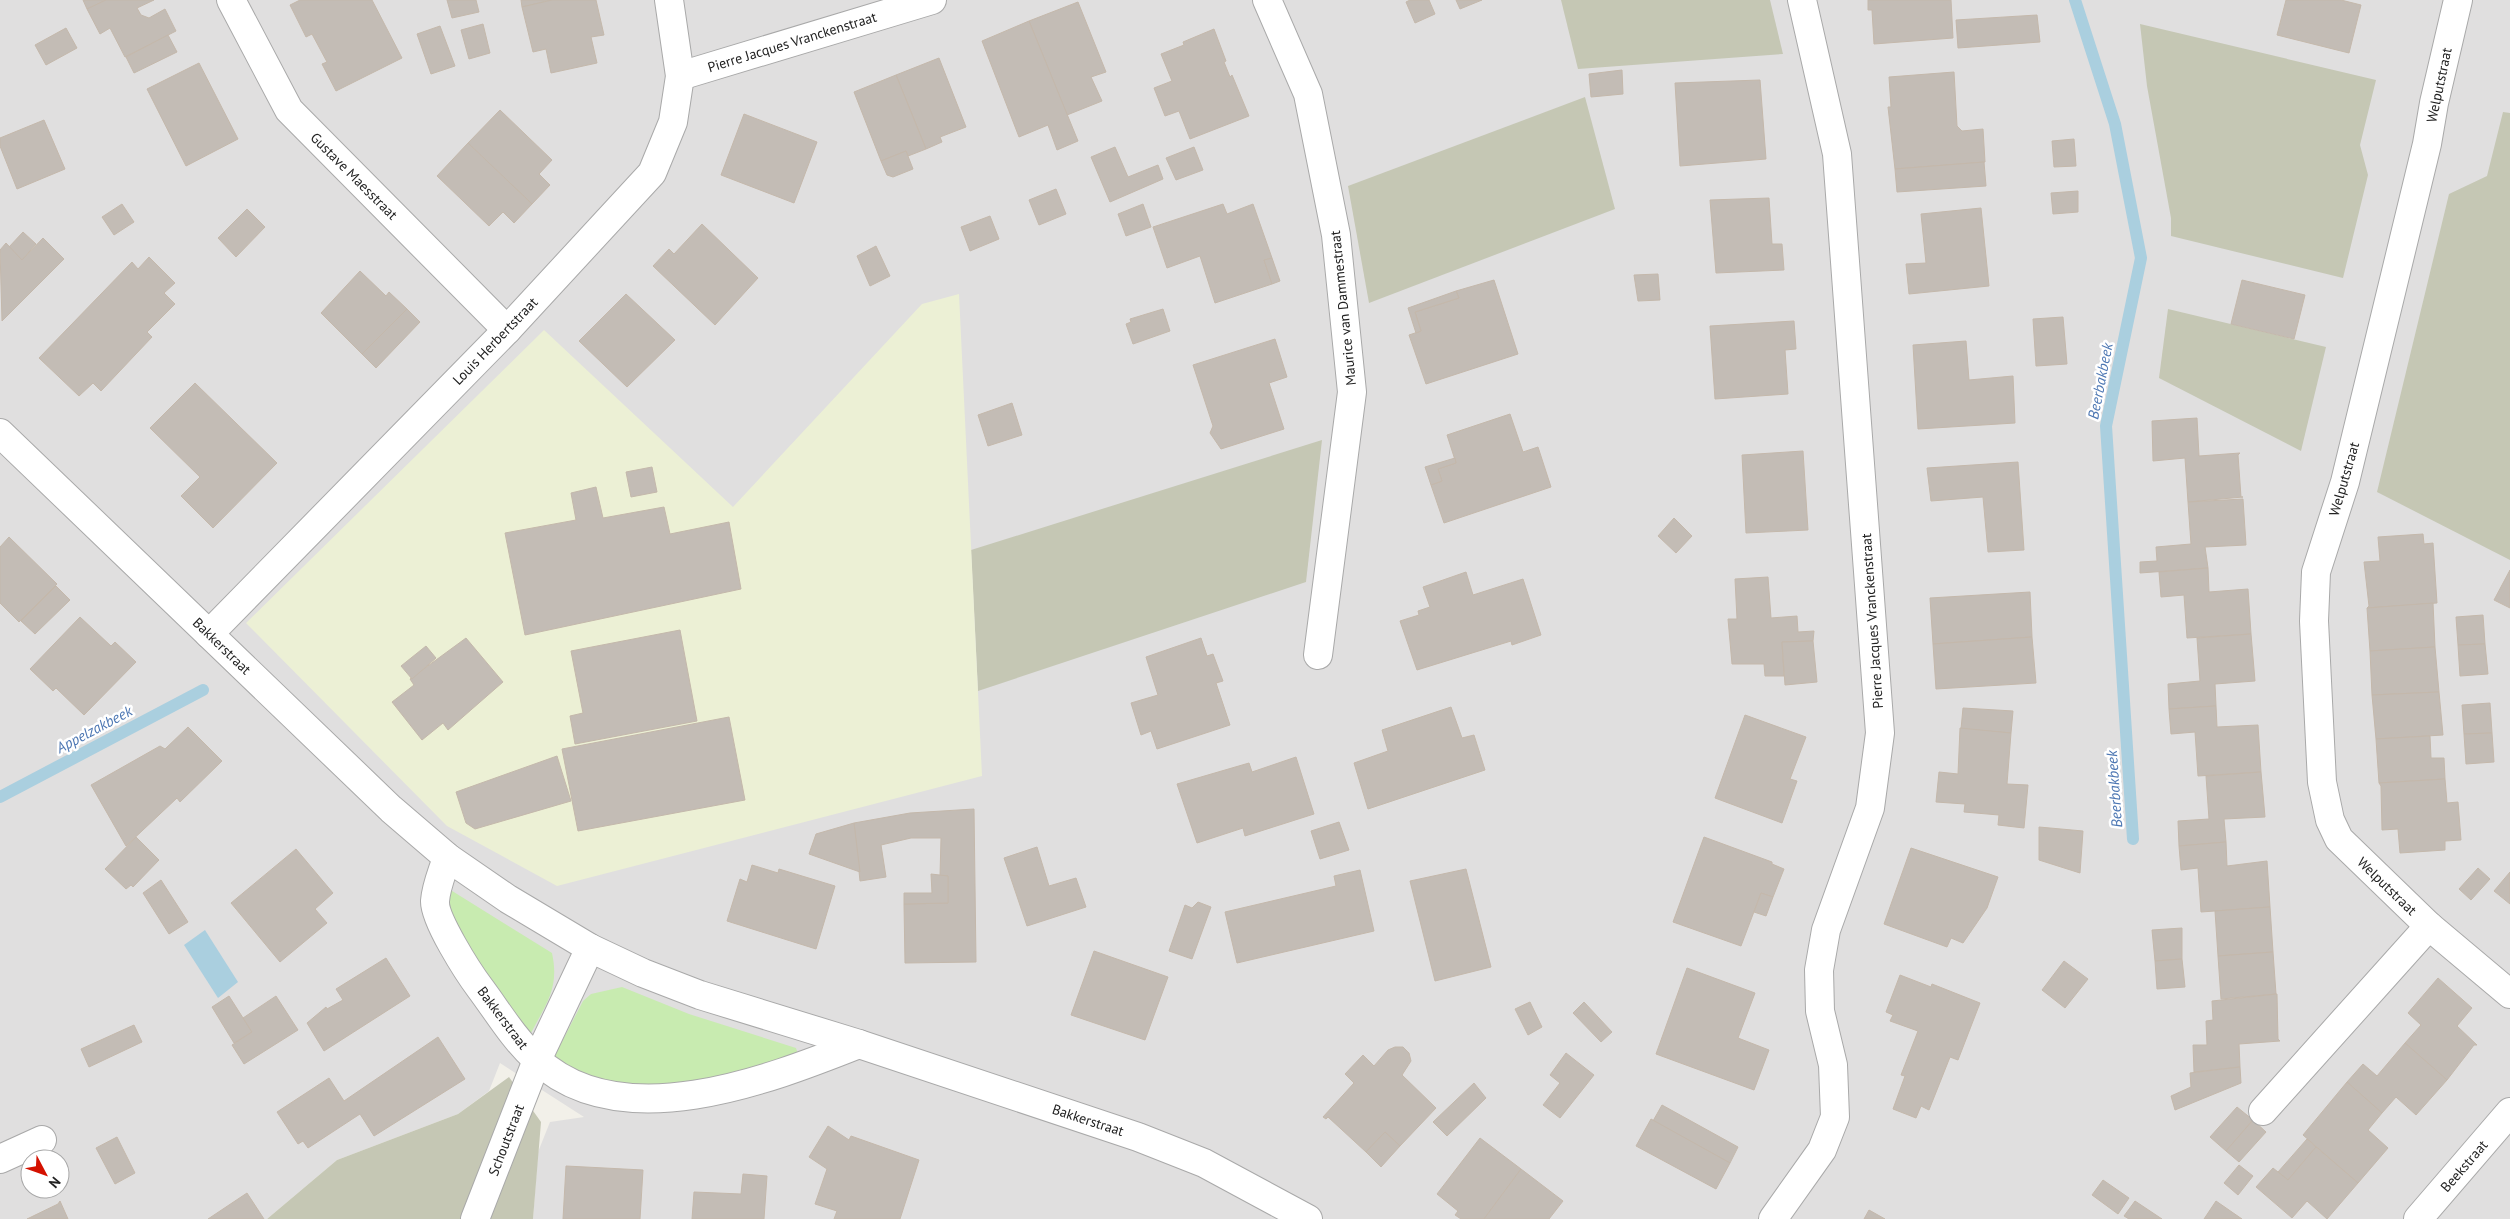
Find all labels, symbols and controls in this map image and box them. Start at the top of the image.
street label: Pierre Jacques Vranckenstraat [705,8,879,76]
street label: Welputstraat [2422,46,2456,124]
street label: Gustave Maesstraat [307,129,402,224]
street label: Maurice van Dammestraat [1326,229,1360,386]
street label: Louis Herbertstraat [449,293,542,389]
water label: Beerbakbeek [2083,340,2117,421]
street label: Welputstraat [2325,440,2363,518]
street label: Pierre Jacques Vranckenstraat [1857,532,1887,709]
street label: Bakkerstraat [189,614,255,678]
water label: Appelzakbeek [52,700,136,757]
water label: Beerbakbeek [2102,748,2126,828]
street label: Welputstraat [2353,853,2421,919]
street label: Bakkerstraat [473,983,533,1053]
street label: Bakkerstraat [1050,1100,1126,1140]
street label: Schoutstraat [484,1101,528,1178]
street label: Beekstraat [2437,1136,2492,1196]
north arrow [20,1149,70,1199]
text: N [45,1173,65,1192]

